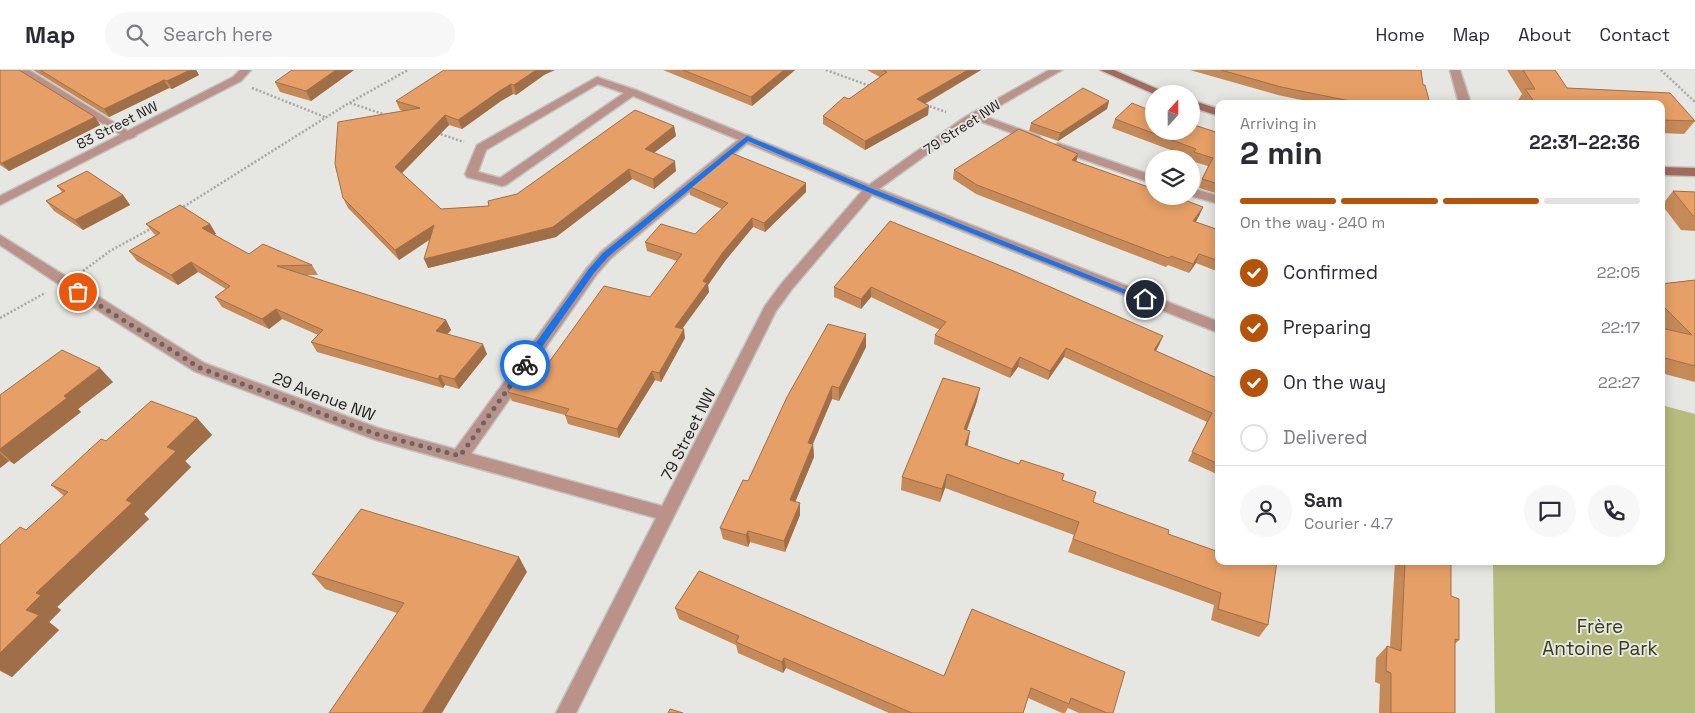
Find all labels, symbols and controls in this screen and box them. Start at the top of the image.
search box [105,12,455,57]
text: Map [25,19,75,50]
icon: search [123,21,151,49]
text: Search here [163,22,273,47]
text: Home [1376,23,1425,46]
text: Map [1453,23,1490,46]
text: About [1518,23,1572,46]
text: Contact [1600,23,1670,46]
north arrow [1145,85,1200,140]
map controls [1145,85,1200,205]
street label: 79 Street NW [920,95,1004,159]
street label: 83 Street NW [73,97,161,153]
text: Arriving in [1240,113,1317,134]
text: 22:31–22:36 [1529,130,1640,155]
text: 2 min [1240,133,1323,173]
button: layers [1145,150,1200,205]
text: On the way · 240 m [1240,212,1385,233]
icon: check [1240,259,1268,287]
text: Confirmed [1283,260,1378,285]
text: 22:05 [1597,262,1640,283]
pin [57,271,99,313]
icon: bag [64,278,92,306]
pin [1124,278,1166,320]
icon: home [1131,285,1159,313]
icon: check [1240,314,1268,342]
text: Preparing [1283,315,1371,340]
text: 22:17 [1601,317,1640,338]
courier [500,340,550,390]
icon: bike [511,351,539,379]
street label: 29 Avenue NW [269,367,378,426]
icon: check [1240,369,1268,397]
text: On the way [1283,370,1386,395]
text: 22:27 [1598,372,1640,393]
street label: 79 Street NW [656,385,721,484]
text: Delivered [1283,425,1368,450]
button: person [1240,485,1292,537]
button: chat [1524,485,1576,537]
button: phone [1588,485,1640,537]
text: Sam [1304,488,1343,513]
text: Courier · 4.7 [1304,513,1393,534]
park label: Frère Antoine Park [1542,614,1658,661]

